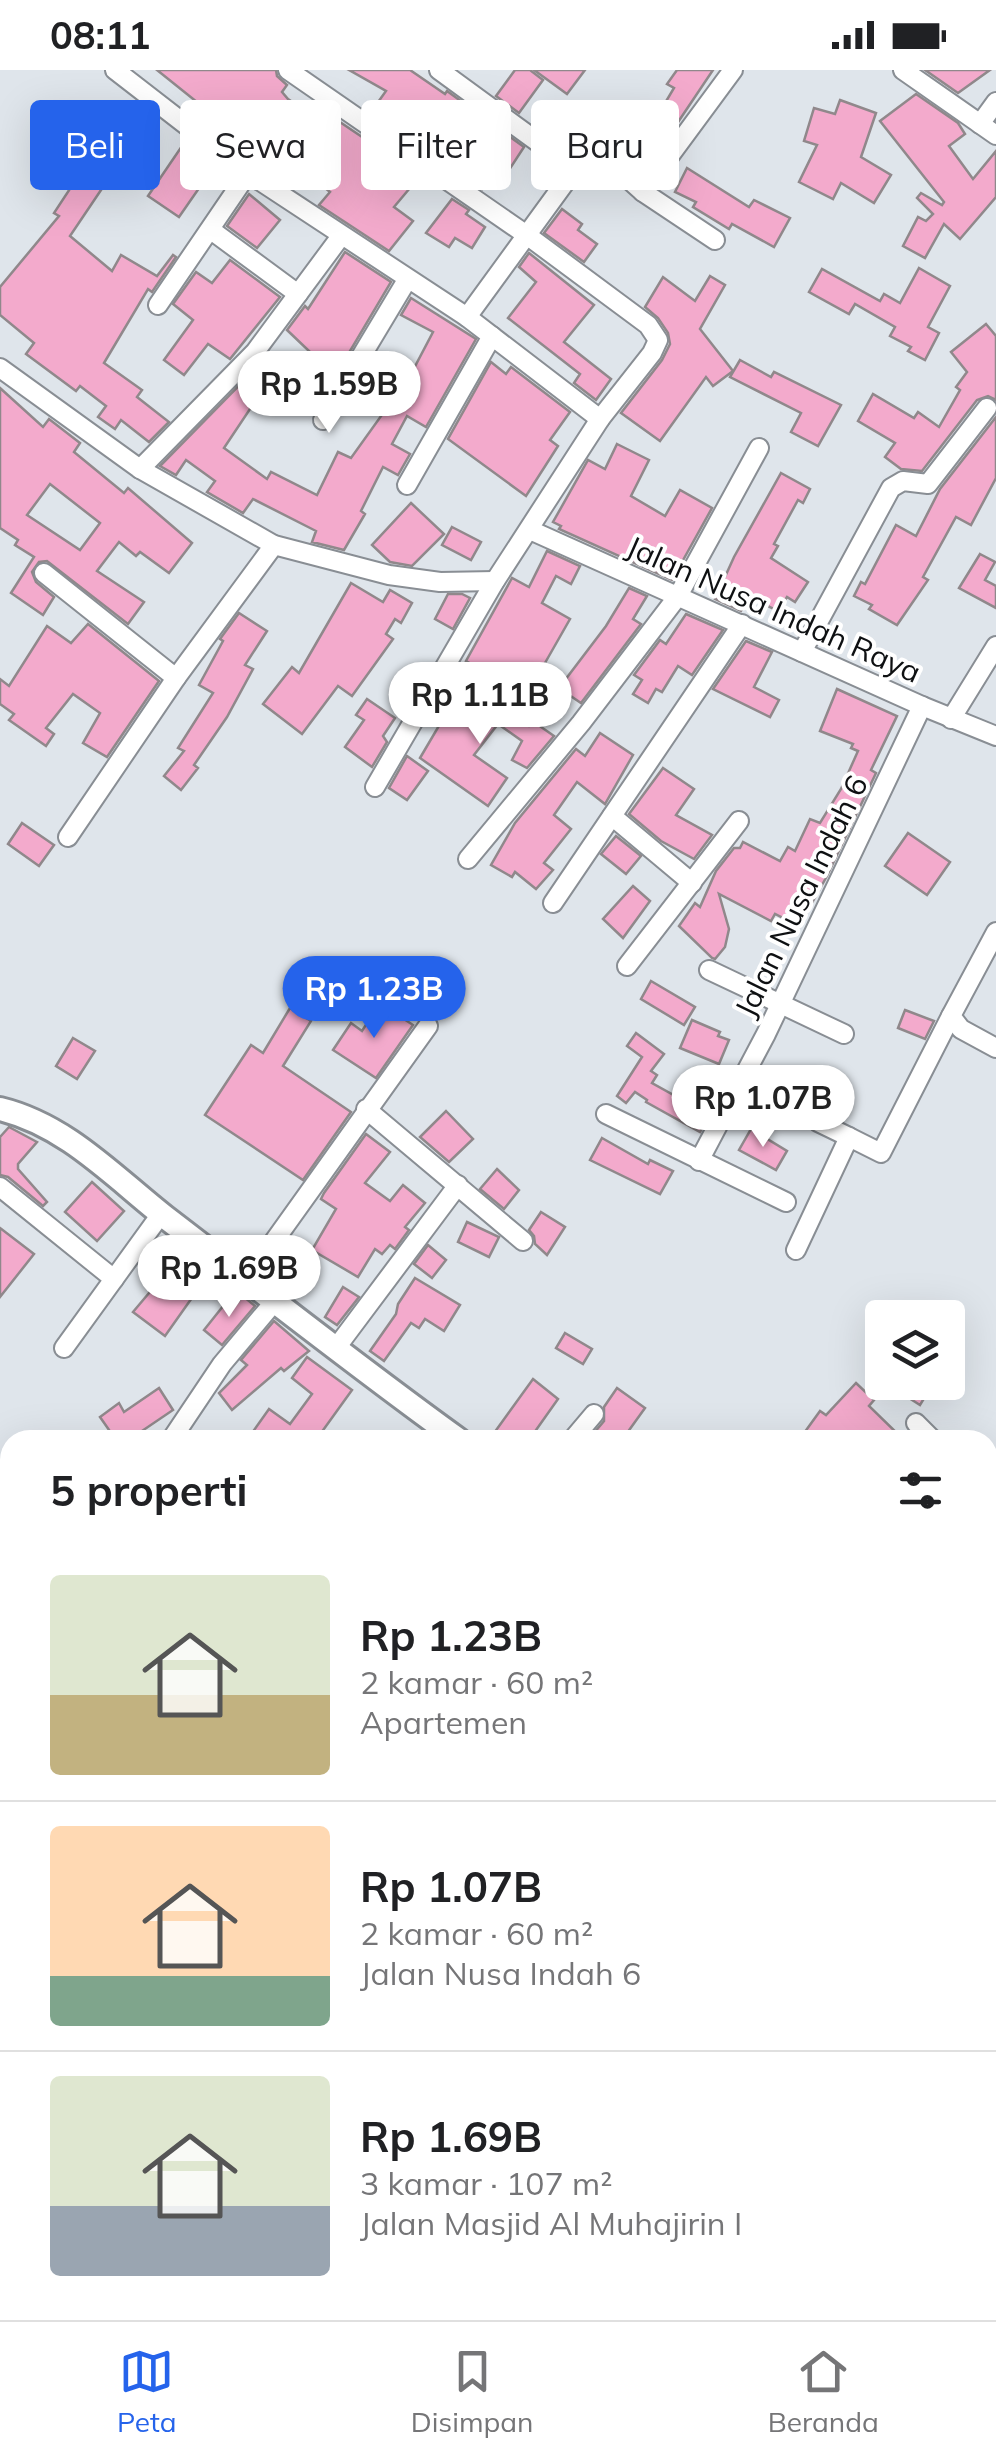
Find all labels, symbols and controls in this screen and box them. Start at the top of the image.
text: 08:11 [50,11,151,59]
chip: Beli [30,100,160,190]
chip: Sewa [180,100,341,190]
chip: Filter [361,100,511,190]
chip: Baru [531,100,679,190]
pin: Rp 1.59B [226,351,432,436]
text: Rp 1.59B [260,363,398,403]
street label: Jalan Nusa Indah Raya [621,527,927,691]
pin: Rp 1.11B [377,662,583,747]
text: Rp 1.11B [411,674,549,714]
street label: Jalan Nusa Indah 6 [726,769,876,1023]
pin: Rp 1.23B [271,956,477,1041]
text: Rp 1.23B [305,968,443,1008]
pin: Rp 1.07B [660,1065,866,1150]
text: Rp 1.07B [694,1077,832,1117]
pin: Rp 1.69B [126,1235,332,1320]
text: Rp 1.69B [160,1247,298,1287]
map controls [865,1300,965,1400]
button: layers [865,1300,965,1400]
icon: filters [893,1463,948,1518]
text: 5 properti [50,1464,247,1517]
text: Rp 1.23B [360,1609,542,1662]
icon: home [130,1615,250,1735]
text: 2 kamar · 60 m² [360,1662,593,1702]
text: Apartemen [360,1702,527,1742]
text: Rp 1.07B [360,1860,542,1913]
icon: home [130,1866,250,1986]
text: 2 kamar · 60 m² [360,1913,593,1953]
text: Jalan Nusa Indah 6 [360,1953,641,1993]
text: Rp 1.69B [360,2110,542,2163]
icon: home [130,2116,250,2236]
text: 3 kamar · 107 m² [360,2163,612,2203]
text: Jalan Masjid Al Muhajirin I [360,2203,742,2243]
tab: Peta [117,2344,177,2439]
tab: Disimpan [411,2344,534,2439]
tab: Beranda [768,2344,879,2439]

